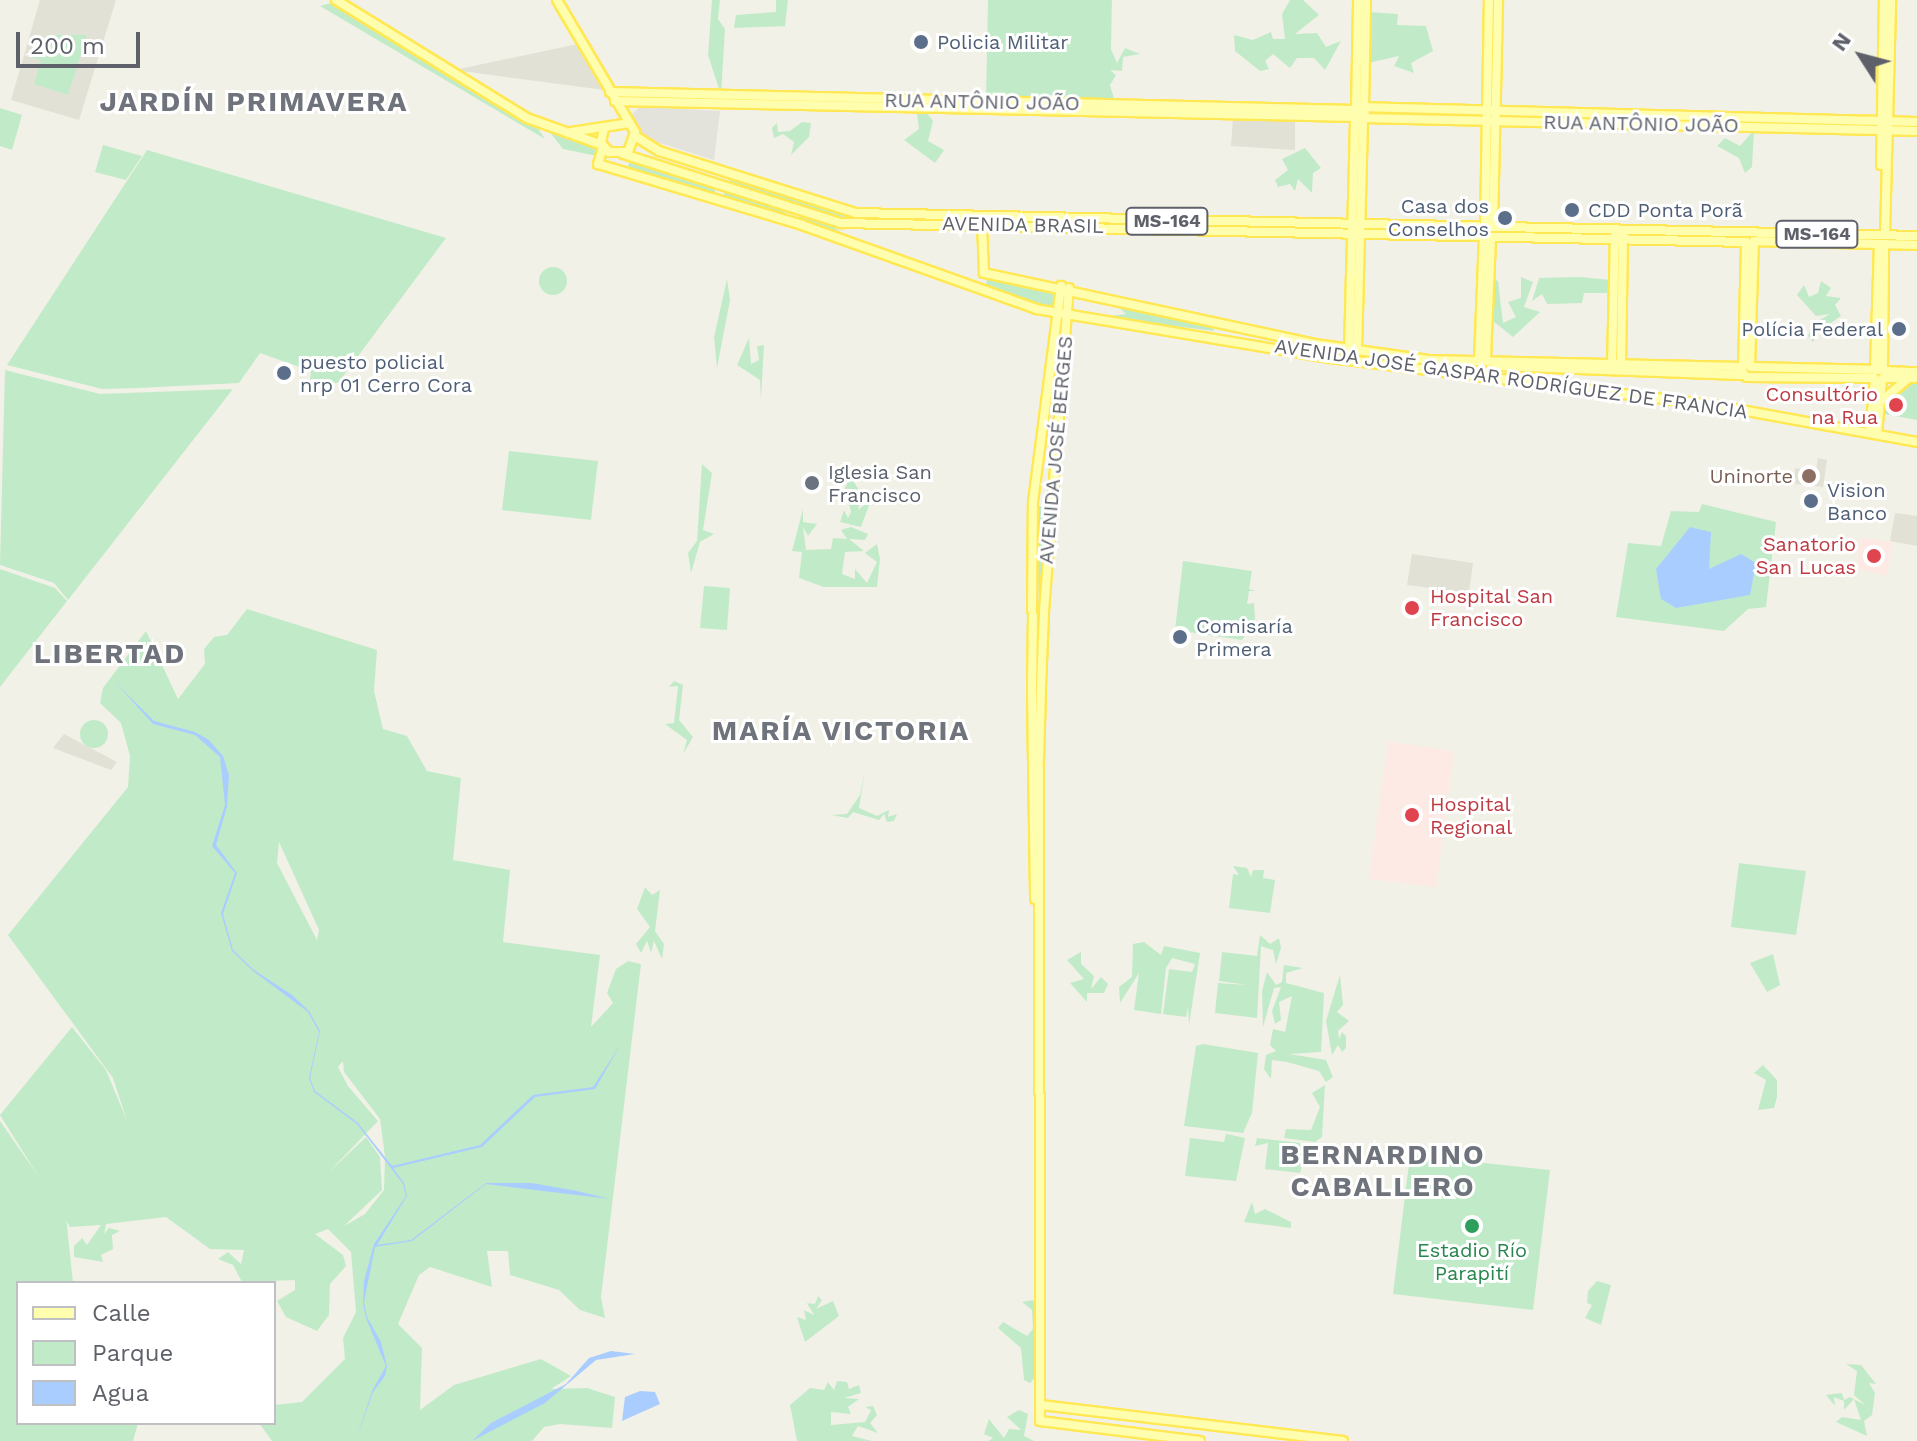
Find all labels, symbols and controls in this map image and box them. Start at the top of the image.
scale bar [20,16,144,66]
north arrow [1821,16,1901,96]
text: N [1826,28,1856,56]
place label: Policia Militar [937,30,1069,54]
text: 200 m [30,32,105,60]
marker: Policia Militar [912,33,930,51]
district label: JARDÍN PRIMAVERA [100,85,408,119]
street label: RUA ANTÔNIO JOÃO [883,88,1081,116]
street label: RUA ANTÔNIO JOÃO [1542,110,1740,138]
place label: Casa dos Conselhos [1388,194,1489,241]
place label: CDD Ponta Porã [1588,198,1743,222]
marker: CDD Ponta Porã [1563,201,1581,219]
road number: MS-164 [1125,207,1209,235]
marker: Casa dos Conselhos [1496,209,1514,227]
street label: AVENIDA BRASIL [942,212,1104,238]
road number: MS-164 [1775,220,1859,248]
place label: Polícia Federal [1741,317,1883,341]
marker: Polícia Federal [1890,320,1908,338]
street label: AVENIDA JOSÉ BERGES [1034,334,1078,566]
street label: AVENIDA JOSÉ GASPAR RODRÍGUEZ DE FRANCIA [1272,334,1750,424]
place label: puesto policial nrp 01 Cerro Cora [300,350,472,397]
marker: puesto policial nrp 01 Cerro Cora [275,364,293,382]
place label: Consultório na Rua [1765,382,1878,429]
marker: Consultório na Rua [1885,394,1907,416]
place label: Iglesia San Francisco [828,460,932,507]
place label: Uninorte [1709,464,1793,488]
marker: Uninorte [1800,467,1818,485]
marker: Iglesia San Francisco [803,474,821,492]
place label: Vision Banco [1827,478,1887,525]
marker: Vision Banco [1802,492,1820,510]
place label: Sanatorio San Lucas [1756,532,1856,579]
marker: Sanatorio San Lucas [1863,545,1885,567]
place label: Hospital San Francisco [1430,584,1554,631]
marker: Hospital San Francisco [1401,597,1423,619]
place label: Comisaría Primera [1196,614,1293,661]
marker: Comisaría Primera [1171,628,1189,646]
district label: LIBERTAD [34,637,186,671]
district label: MARÍA VICTORIA [711,714,971,748]
place label: Hospital Regional [1430,792,1512,839]
marker: Hospital Regional [1401,804,1423,826]
district label: BERNARDINO CABALLERO [1280,1138,1486,1204]
marker: Estadio Río Parapití [1463,1217,1481,1235]
place label: Estadio Río Parapití [1417,1238,1527,1285]
legend [16,1281,276,1425]
text: Calle [92,1299,151,1327]
text: Parque [92,1339,173,1367]
text: Agua [92,1379,149,1407]

